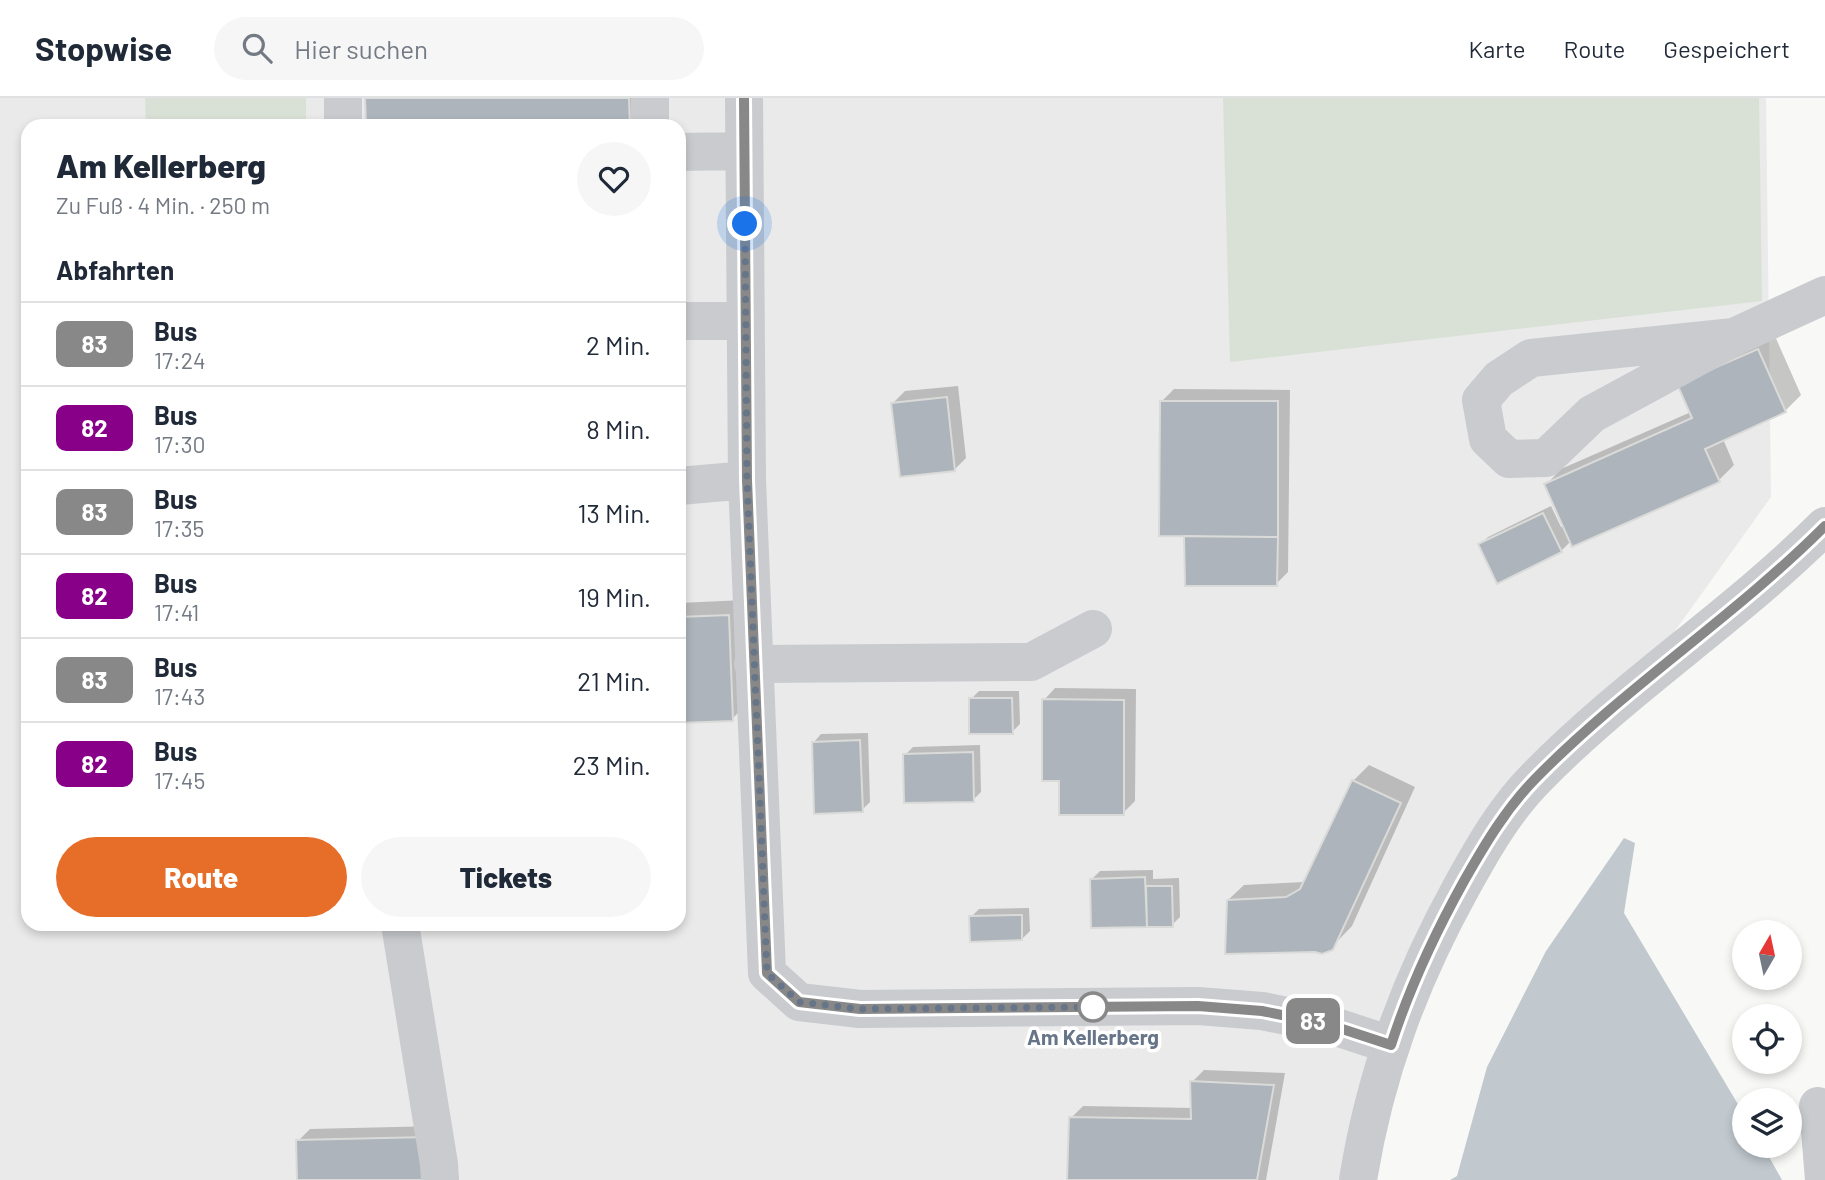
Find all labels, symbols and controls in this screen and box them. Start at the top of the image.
search box [214,17,704,80]
text: Stopwise [35,28,172,68]
icon: search [238,29,276,67]
text: Hier suchen [294,33,428,64]
text: Karte [1468,34,1526,63]
text: Route [1564,34,1625,63]
text: Gespeichert [1663,34,1790,63]
button: heart [577,142,651,216]
text: Am Kellerberg [56,145,266,185]
text: Zu Fuß · 4 Min. · 250 m [56,191,270,219]
your location [727,206,762,241]
text: Abfahrten [56,254,174,285]
text: Bus [154,315,197,346]
text: 83 [82,329,107,358]
text: 2 Min. [586,329,651,360]
text: 17:24 [154,346,206,374]
text: Bus [154,399,197,430]
text: 82 [81,413,108,442]
text: 8 Min. [586,413,651,444]
text: 17:30 [154,430,206,458]
text: Bus [154,483,197,514]
text: 83 [82,497,107,526]
text: 13 Min. [577,497,651,528]
text: 17:35 [154,514,204,542]
text: Bus [154,567,197,598]
text: 82 [81,581,108,610]
text: 19 Min. [577,581,651,612]
text: 17:41 [154,598,199,626]
text: Bus [154,651,197,682]
text: 83 [82,665,107,694]
text: 21 Min. [577,665,651,696]
text: 17:43 [154,682,205,710]
text: Bus [154,735,197,766]
text: 82 [81,749,108,778]
text: 23 Min. [573,749,651,780]
text: 17:45 [154,766,205,794]
button: Route [56,837,347,917]
button: Tickets [361,837,651,917]
north arrow [1732,920,1802,990]
map controls [1732,920,1802,1158]
marker: Am Kellerberg [1078,992,1108,1022]
line badge: 83 [1282,998,1344,1044]
button: locate [1732,1004,1802,1074]
text: 83 [1300,1006,1326,1035]
place label: Am Kellerberg [1027,1024,1159,1049]
button: layers [1732,1088,1802,1158]

